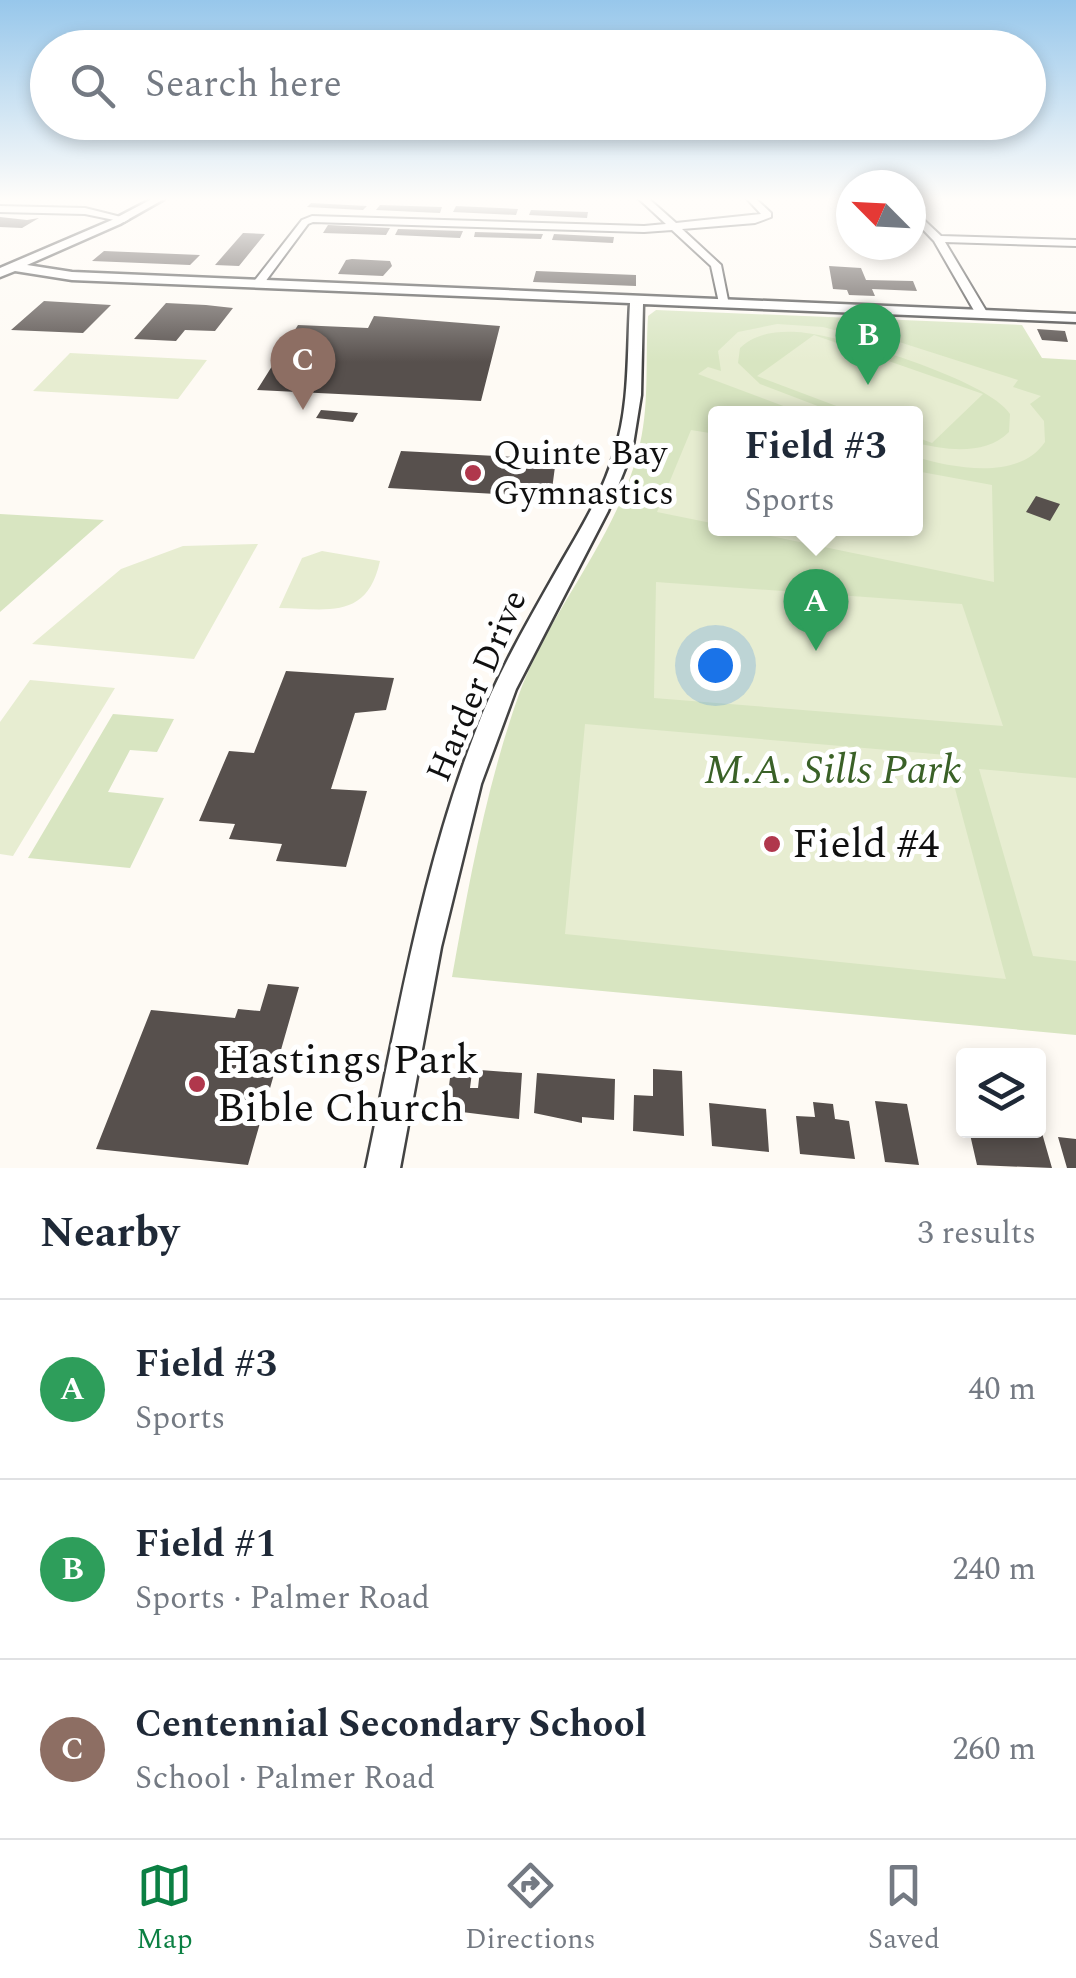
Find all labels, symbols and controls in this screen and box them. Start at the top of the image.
search box [30,30,1046,140]
text: Search here [145,56,342,114]
icon: search [65,58,120,113]
north arrow [836,170,926,260]
pin: B [836,302,900,385]
pin: C [270,328,336,410]
popup [708,406,923,536]
text: Field #3 [744,418,887,476]
place label: Quinte Bay Gymnastics [493,427,674,520]
marker: Quinte Bay Gymnastics [462,462,484,484]
text: Sports [744,476,835,525]
pin: A [784,568,848,651]
street label: Harder Drive [413,582,541,790]
your location [690,640,741,691]
park label: M.A. Sills Park [704,739,962,802]
place label: Field #4 [792,813,939,876]
marker: Field #4 [761,833,783,855]
place label: Hastings Park Bible Church [217,1029,479,1140]
map controls [956,1048,1046,1138]
button: layers [956,1048,1046,1138]
marker: Hastings Park Bible Church [186,1073,208,1095]
text: Nearby [40,1202,179,1265]
text: 3 results [917,1209,1036,1258]
text: Field #3 [135,1336,277,1394]
text: A [60,1365,85,1414]
text: 40 m [968,1365,1036,1414]
text: Sports [135,1394,225,1443]
text: Field #1 [135,1516,277,1574]
text: B [61,1545,84,1594]
text: 240 m [952,1545,1036,1594]
text: Sports · Palmer Road [135,1574,430,1623]
text: Centennial Secondary School [135,1696,647,1754]
text: C [61,1725,84,1774]
text: 260 m [952,1725,1036,1774]
text: School · Palmer Road [135,1754,435,1803]
tab: Map [136,1858,193,1961]
tab: Directions [465,1858,596,1961]
tab: Saved [868,1858,940,1961]

